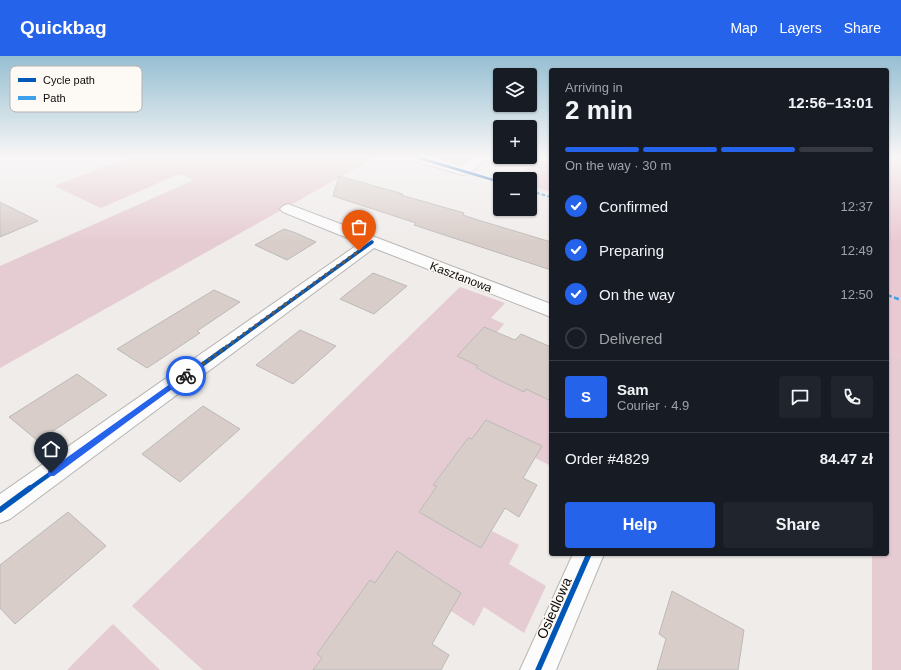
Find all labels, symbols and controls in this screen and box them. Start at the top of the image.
text: Quickbag [20,17,107,38]
text: Map [730,20,758,36]
text: Layers [780,20,822,36]
text: Share [844,20,881,36]
legend [10,66,142,112]
map controls [493,68,537,216]
button: layers [493,68,537,112]
text: Cycle path [43,74,95,86]
text: Arriving in [565,80,623,95]
text: Path [43,92,66,104]
text: 12:56–13:01 [788,94,873,111]
text: 2 min [565,95,633,125]
button: + [493,120,537,164]
text: On the way · 30 m [565,158,671,173]
button: − [493,172,537,216]
icon: check [565,195,587,217]
text: Confirmed [599,198,668,215]
text: 12:37 [840,199,873,214]
pin [342,210,376,251]
icon: bag [348,216,370,238]
icon: check [565,239,587,261]
text: Preparing [599,242,664,259]
text: 12:49 [840,243,873,258]
street label: Kasztanowa [428,259,494,295]
icon: check [565,283,587,305]
text: On the way [599,286,675,303]
text: 12:50 [840,287,873,302]
text: Delivered [599,330,662,347]
courier [166,356,206,396]
icon: bike [175,365,197,387]
button: chat [779,376,821,418]
button: phone [831,376,873,418]
text: Sam [617,381,649,398]
text: S [581,388,591,405]
text: Courier · 4.9 [617,398,689,413]
pin [34,432,68,473]
icon: home [40,438,62,460]
text: Order #4829 [565,450,649,467]
text: 84.47 zł [820,450,873,467]
button: Help [565,502,715,548]
button: Share [723,502,873,548]
street label: Osiedlowa [533,575,575,641]

